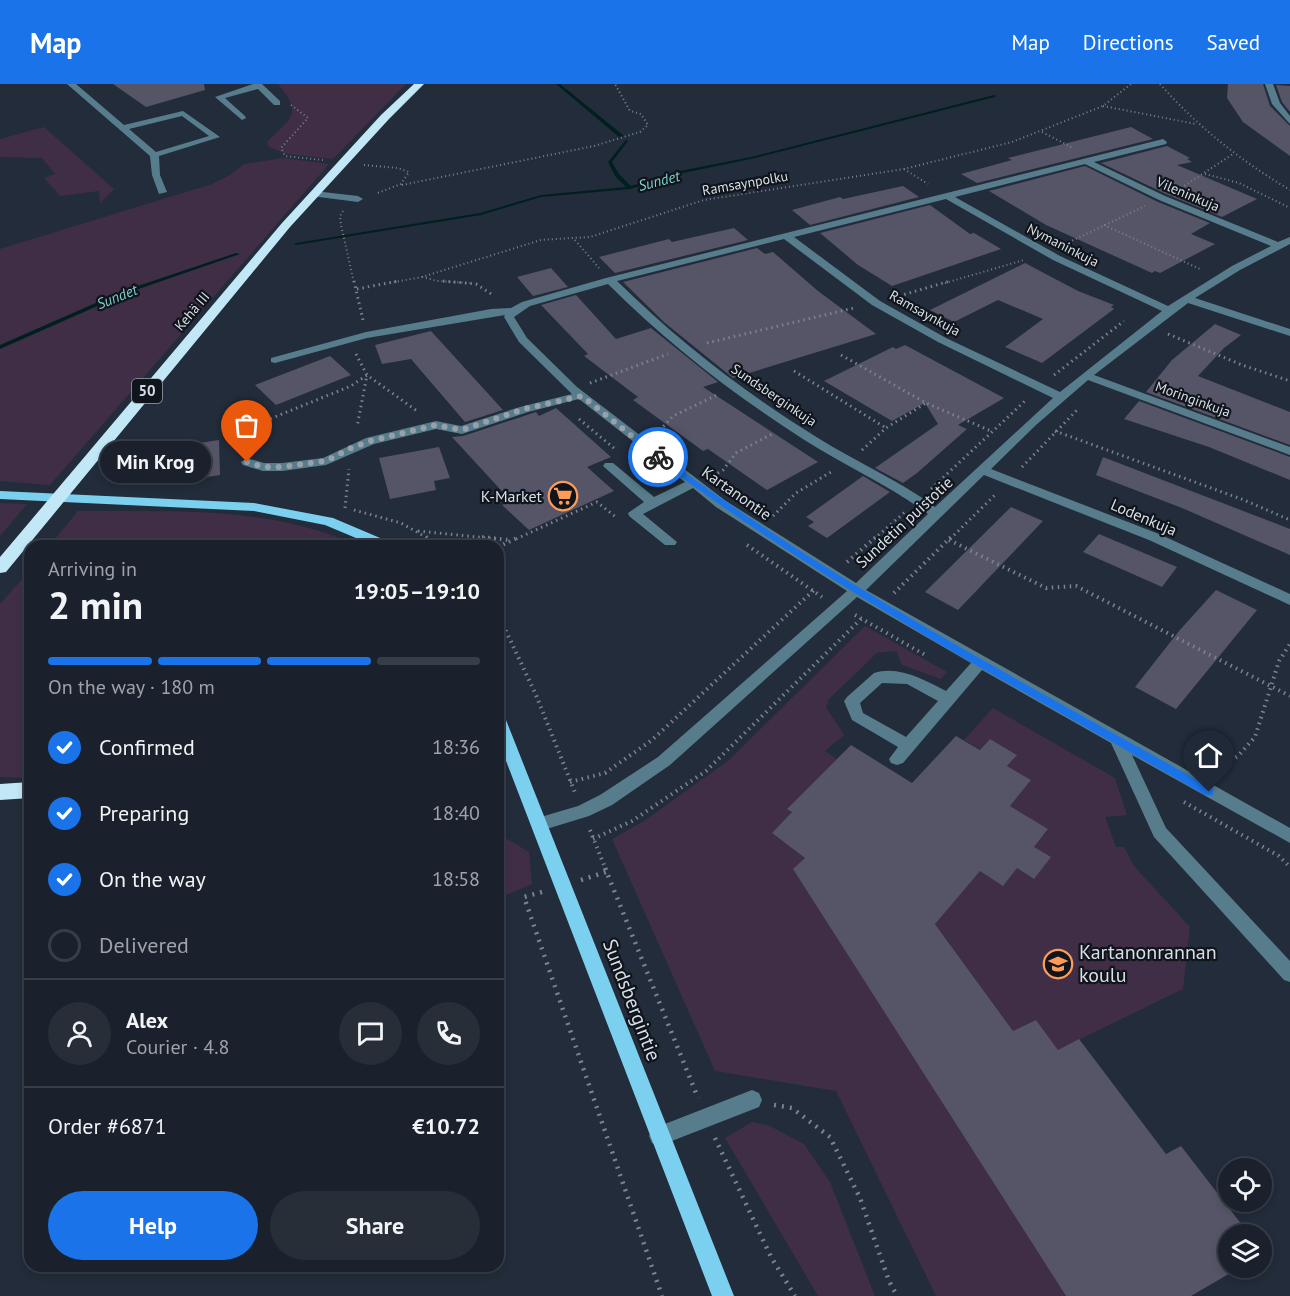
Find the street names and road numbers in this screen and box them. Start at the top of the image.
street label: Ramsaynpolku [701,167,789,199]
street label: Vileninkuja [1153,172,1222,215]
street label: Nymaninkuja [1024,219,1102,271]
street label: Ramsaynkuja [886,286,964,340]
street label: Kehä III [170,288,214,334]
street label: Sundsberginkuja [728,360,820,430]
street label: Moringinkuja [1153,377,1233,421]
road number: 50 [132,379,162,403]
street label: Kartanontie [698,462,776,524]
street label: Sundetin puistotie [851,472,957,572]
street label: Lodenkuja [1108,494,1180,540]
street label: Sundsbergintie [597,935,667,1065]

